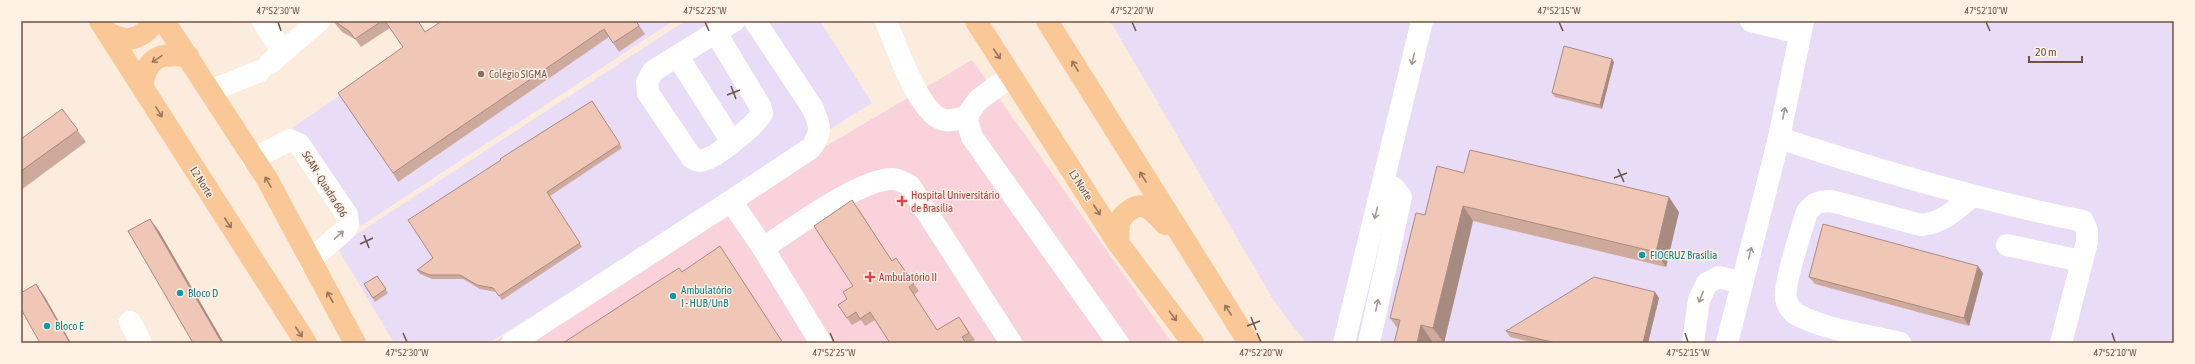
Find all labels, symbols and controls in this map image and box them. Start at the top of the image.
text: 47°52'30"W [256,5,300,16]
text: 47°52'25"W [683,5,727,16]
text: 47°52'20"W [1110,5,1154,16]
text: 47°52'15"W [1537,5,1581,16]
text: 47°52'10"W [1964,5,2008,16]
scale bar [2029,38,2082,64]
text: 20 m [2035,45,2057,59]
one-way arrow [993,48,1001,60]
one-way arrow [1409,52,1417,65]
one-way arrow [152,55,163,63]
one-way arrow [1070,60,1078,72]
place label: Colégio SIGMA [489,68,547,80]
marker: Colégio SIGMA [476,69,486,79]
one-way arrow [154,107,163,118]
one-way arrow [1780,107,1788,120]
street label: SGAN - Quadra 606 [300,149,350,219]
street label: L2 Norte [188,164,216,200]
street label: L3 Norte [1067,168,1095,202]
one-way arrow [1139,171,1147,183]
one-way arrow [264,176,272,188]
place label: Hospital Universitário de Brasília [911,189,1000,214]
marker: Hospital Universitário de Brasília [896,195,908,207]
one-way arrow [1093,204,1101,215]
one-way arrow [1372,206,1380,219]
one-way arrow [224,217,232,229]
one-way arrow [334,231,344,240]
one-way arrow [1746,247,1754,260]
place label: FIOCRUZ Brasília [1650,249,1717,261]
marker: FIOCRUZ Brasília [1637,250,1647,260]
marker: Ambulatório II [864,271,876,283]
place label: Ambulatório II [879,271,937,283]
place label: Ambulatório I - HUB/UnB [681,284,732,309]
place label: Bloco D [188,287,218,299]
marker: Bloco D [175,288,185,298]
one-way arrow [325,291,333,303]
marker: Ambulatório I - HUB/UnB [668,291,678,301]
one-way arrow [1697,291,1704,304]
one-way arrow [1374,299,1382,312]
one-way arrow [1223,304,1231,316]
one-way arrow [1169,310,1177,321]
place label: Bloco E [55,320,84,332]
marker: Bloco E [42,321,52,331]
one-way arrow [295,326,303,337]
text: 47°52'30"W [385,347,429,358]
text: 47°52'25"W [812,347,856,358]
text: 47°52'20"W [1239,347,1283,358]
text: 47°52'15"W [1666,347,1710,358]
text: 47°52'10"W [2093,347,2137,358]

